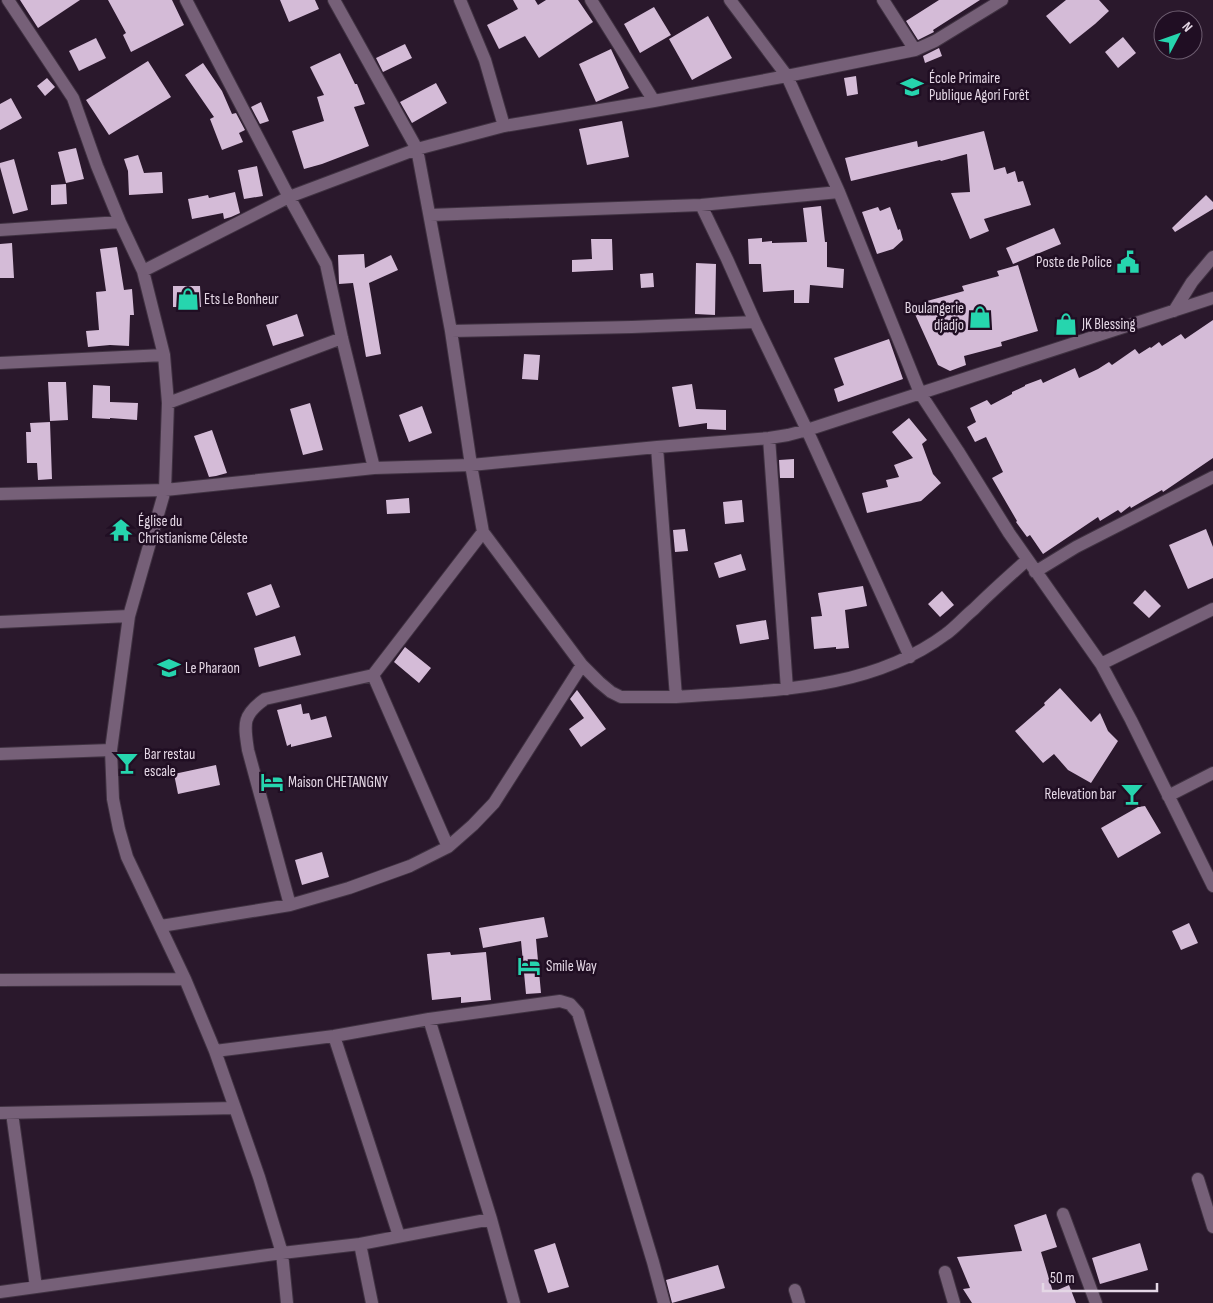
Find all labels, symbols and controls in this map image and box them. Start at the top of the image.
north arrow [1153,10,1203,60]
text: N [1179,18,1196,35]
place label: École Primaire Publique Agori Forêt [929,69,1030,105]
school or university icon: École Primaire Publique Agori Forêt [899,74,925,100]
public building icon: Poste de Police [1115,249,1141,275]
place label: Poste de Police [1036,253,1112,272]
shop icon: Ets Le Bonheur [175,286,201,312]
place label: Ets Le Bonheur [204,290,279,309]
place label: Boulangerie djadjo [905,299,964,335]
shop icon: Boulangerie djadjo [967,304,993,330]
shop icon: JK Blessing [1053,311,1079,337]
place label: JK Blessing [1081,315,1136,334]
place label: Église du Christianisme Céleste [138,512,248,548]
temple icon: Église du Christianisme Céleste [108,517,134,543]
school or university icon: Le Pharaon [156,655,182,681]
place label: Le Pharaon [185,659,240,678]
place label: Bar restau escale [144,745,195,781]
bar icon: Bar restau escale [114,750,140,776]
hotel icon: Maison CHETANGNY [259,769,285,795]
place label: Maison CHETANGNY [288,773,389,792]
bar icon: Relevation bar [1119,781,1145,807]
place label: Relevation bar [1044,785,1117,804]
hotel icon: Smile Way [516,953,542,979]
place label: Smile Way [546,957,597,976]
scale bar [1043,1260,1157,1292]
text: 50 m [1050,1269,1075,1288]

